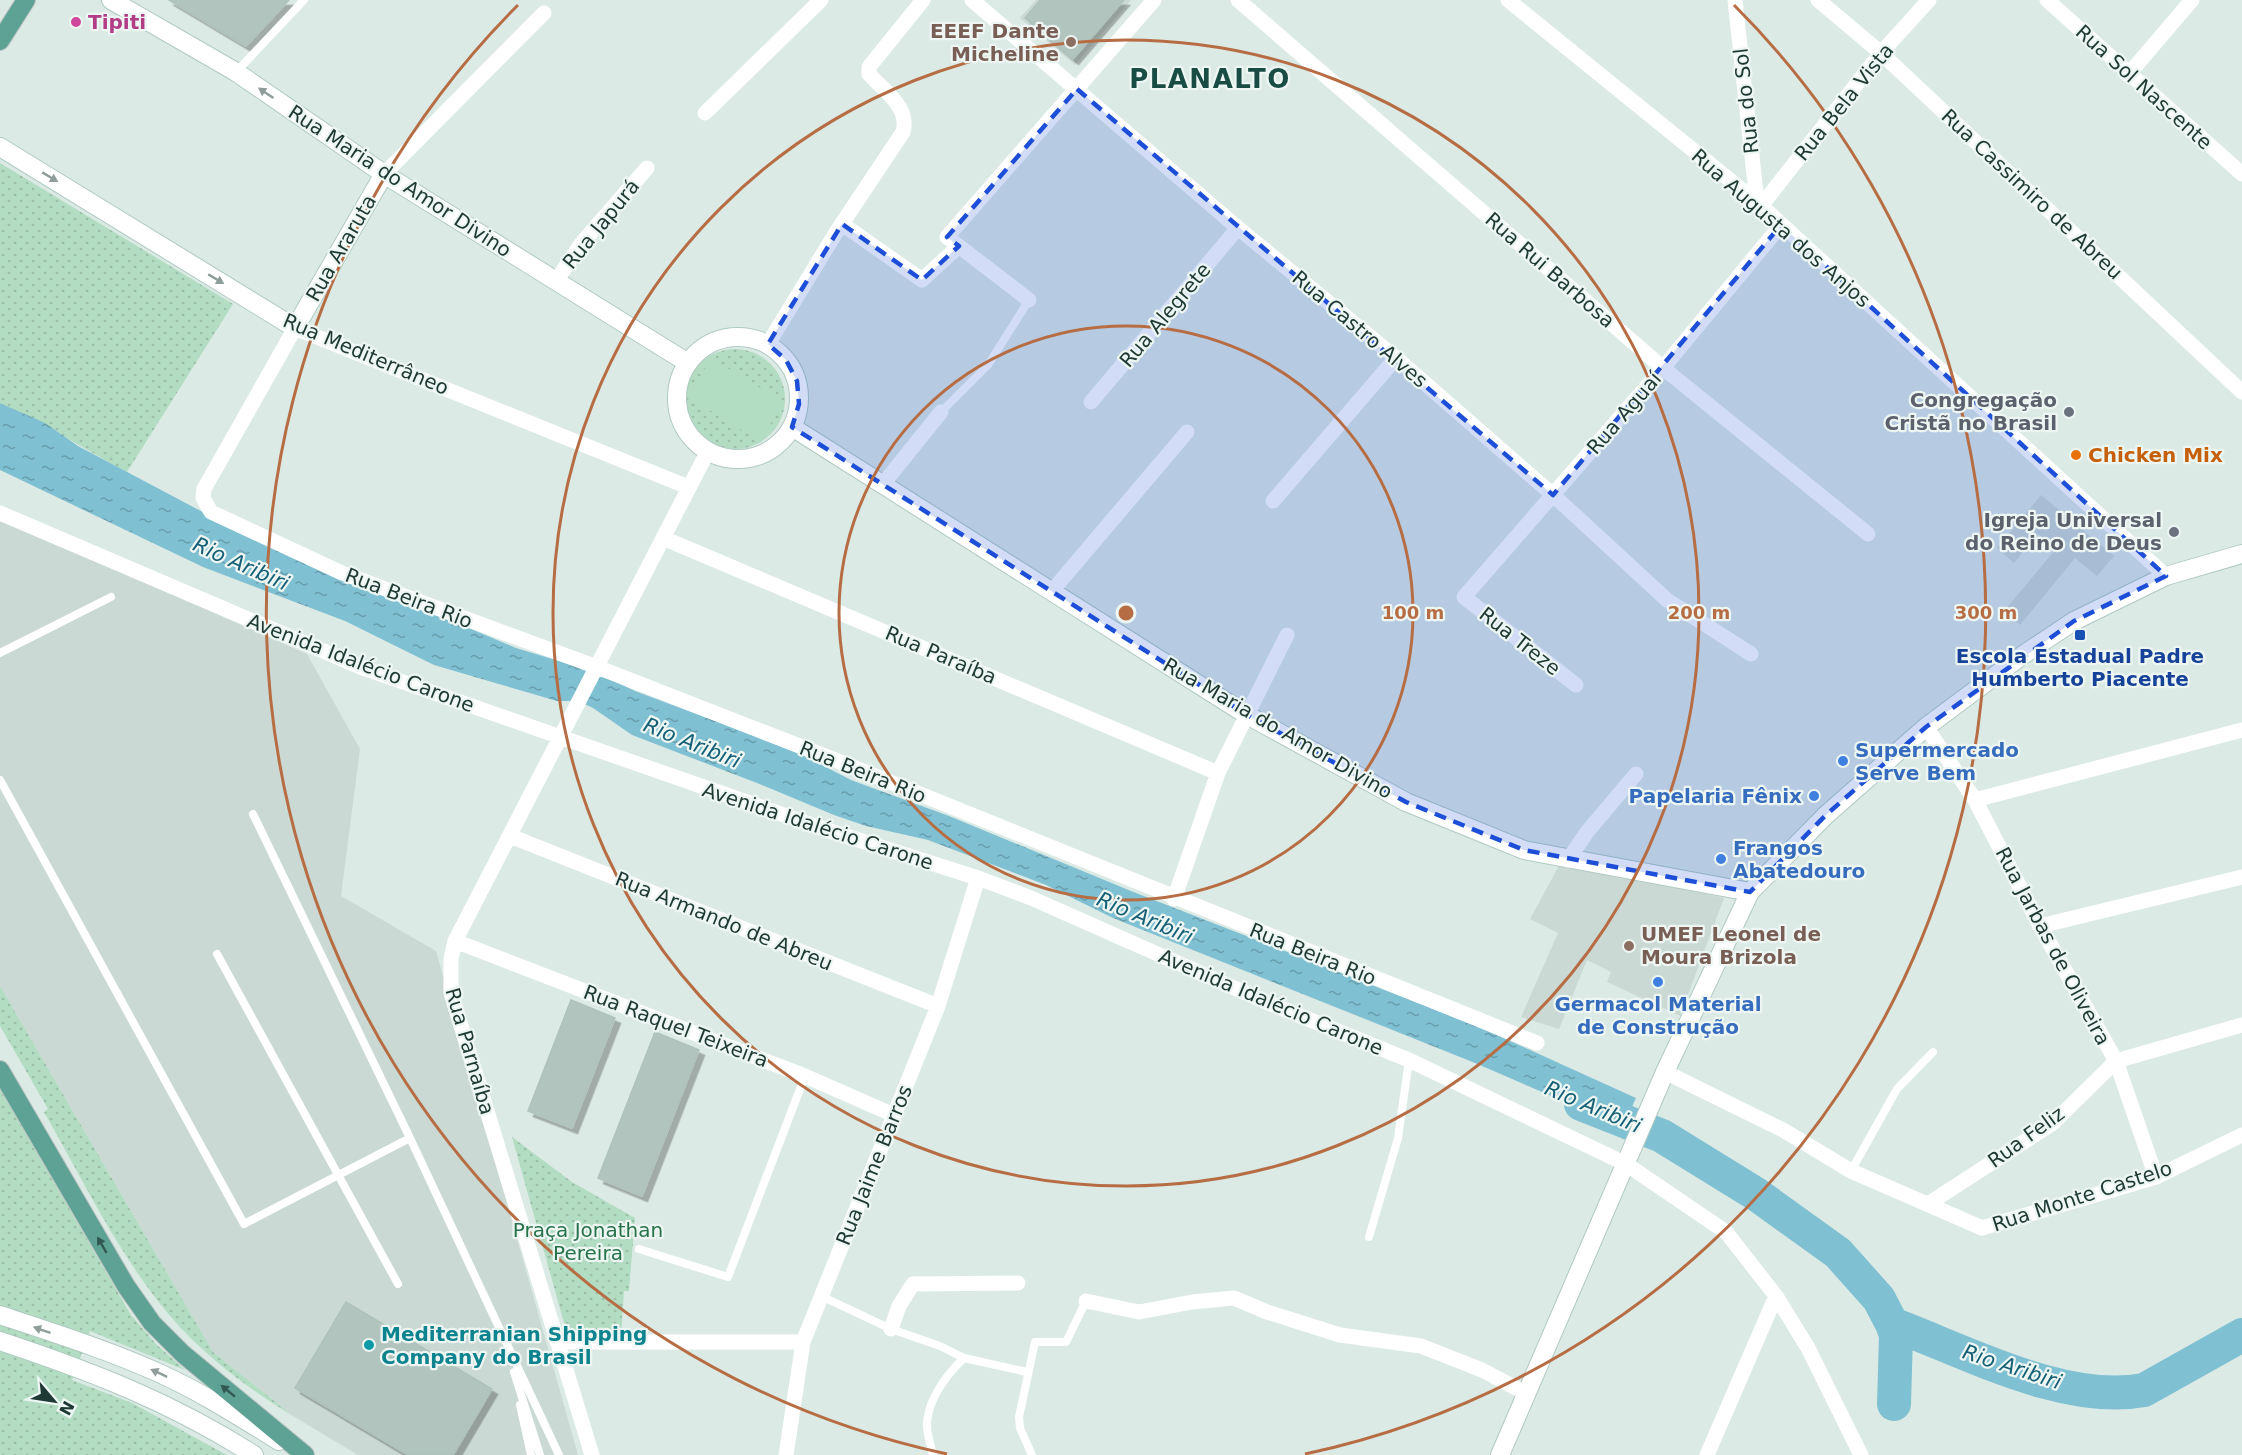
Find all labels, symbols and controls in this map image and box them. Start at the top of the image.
place label: Tipiti [88,10,146,34]
marker: Tipiti [69,15,83,29]
place label: EEEF Dante Micheline [930,19,1059,66]
street label: Rua Sol Nascente [2071,20,2217,154]
marker: EEEF Dante Micheline [1064,35,1078,49]
street label: Rua Bela Vista [1789,39,1899,165]
street label: Rua do Sol [1729,47,1763,155]
district label: PLANALTO [1129,64,1291,94]
one-way arrow [259,87,275,99]
street label: Rua Maria do Amor Divino [284,100,516,262]
street label: Rua Cassimiro de Abreu [1936,104,2128,284]
street label: Rua Augusta dos Anjos [1687,144,1875,312]
one-way arrow [42,172,58,183]
street label: Rua Japurá [558,174,644,274]
street label: Rua Araruta [301,190,381,306]
street label: Rua Rui Barbosa [1480,207,1620,333]
street label: Rua Alegrete [1114,258,1216,372]
street label: Rua Castro Alves [1288,266,1432,392]
one-way arrow [208,274,224,285]
street label: Rua Mediterrâneo [279,308,453,400]
street label: Rua Aguaí [1582,366,1667,459]
place label: Congregação Cristã no Brasil [1885,388,2057,435]
marker: Congregação Cristã no Brasil [2062,405,2076,419]
place label: Chicken Mix [2088,443,2223,467]
marker: Chicken Mix [2069,448,2083,462]
place label: Igreja Universal do Reino de Deus [1965,508,2162,555]
marker: Igreja Universal do Reino de Deus [2167,525,2181,539]
water label: Rio Aribiri [189,532,293,596]
street label: Rua Beira Rio [342,563,476,633]
text: 100 m [1382,602,1444,623]
street label: Rua Treze [1475,602,1565,680]
text: 200 m [1668,602,1730,623]
text: 300 m [1955,602,2017,623]
centre of rings [1116,603,1136,623]
street label: Avenida Idalécio Carone [244,609,478,717]
street label: Rua Paraíba [882,621,1000,689]
marker: Escola Estadual Padre Humberto Piacente [2073,628,2087,642]
place label: Escola Estadual Padre Humberto Piacente [1956,644,2204,691]
street label: Rua Maria do Amor Divino [1159,652,1397,804]
water label: Rio Aribiri [640,713,744,773]
street label: Rua Beira Rio [796,736,930,808]
place label: Supermercado Serve Bem [1855,738,2019,785]
marker: Supermercado Serve Bem [1836,754,1850,768]
street label: Avenida Idalécio Carone [700,777,936,875]
place label: Papelaria Fênix [1629,784,1802,808]
marker: Papelaria Fênix [1807,789,1821,803]
place label: Frangos Abatedouro [1733,836,1865,883]
street label: Rua Jarbas de Oliveira [1991,843,2115,1049]
marker: Frangos Abatedouro [1714,852,1728,866]
street label: Rua Armando de Abreu [612,866,836,976]
water label: Rio Aribiri [1093,887,1197,949]
street label: Rua Beira Rio [1246,918,1380,990]
place label: UMEF Leonel de Moura Brizola [1641,922,1821,969]
marker: UMEF Leonel de Moura Brizola [1622,939,1636,953]
street label: Avenida Idalécio Carone [1155,944,1387,1060]
marker: Germacol Material de Construção [1651,975,1665,989]
street label: Rua Raquel Teixeira [580,980,772,1072]
street label: Rua Parnaíba [440,985,500,1117]
place label: Germacol Material de Construção [1554,992,1762,1039]
water label: Rio Aribiri [1541,1076,1645,1138]
street label: Rua Jaime Barros [831,1081,917,1249]
street label: Rua Feliz [1983,1101,2069,1173]
street label: Rua Monte Castelo [1989,1156,2175,1236]
park label: Praça Jonathan Pereira [513,1218,663,1265]
one-way arrow [97,1236,107,1253]
place label: Mediterranian Shipping Company do Brasil [381,1322,647,1369]
one-way arrow [33,1324,51,1334]
marker: Mediterranian Shipping Company do Brasil [362,1338,376,1352]
water label: Rio Aribiri [1960,1340,2065,1394]
one-way arrow [151,1369,168,1378]
north arrow [24,1371,84,1431]
one-way arrow [220,1385,236,1398]
text: N [55,1398,78,1418]

